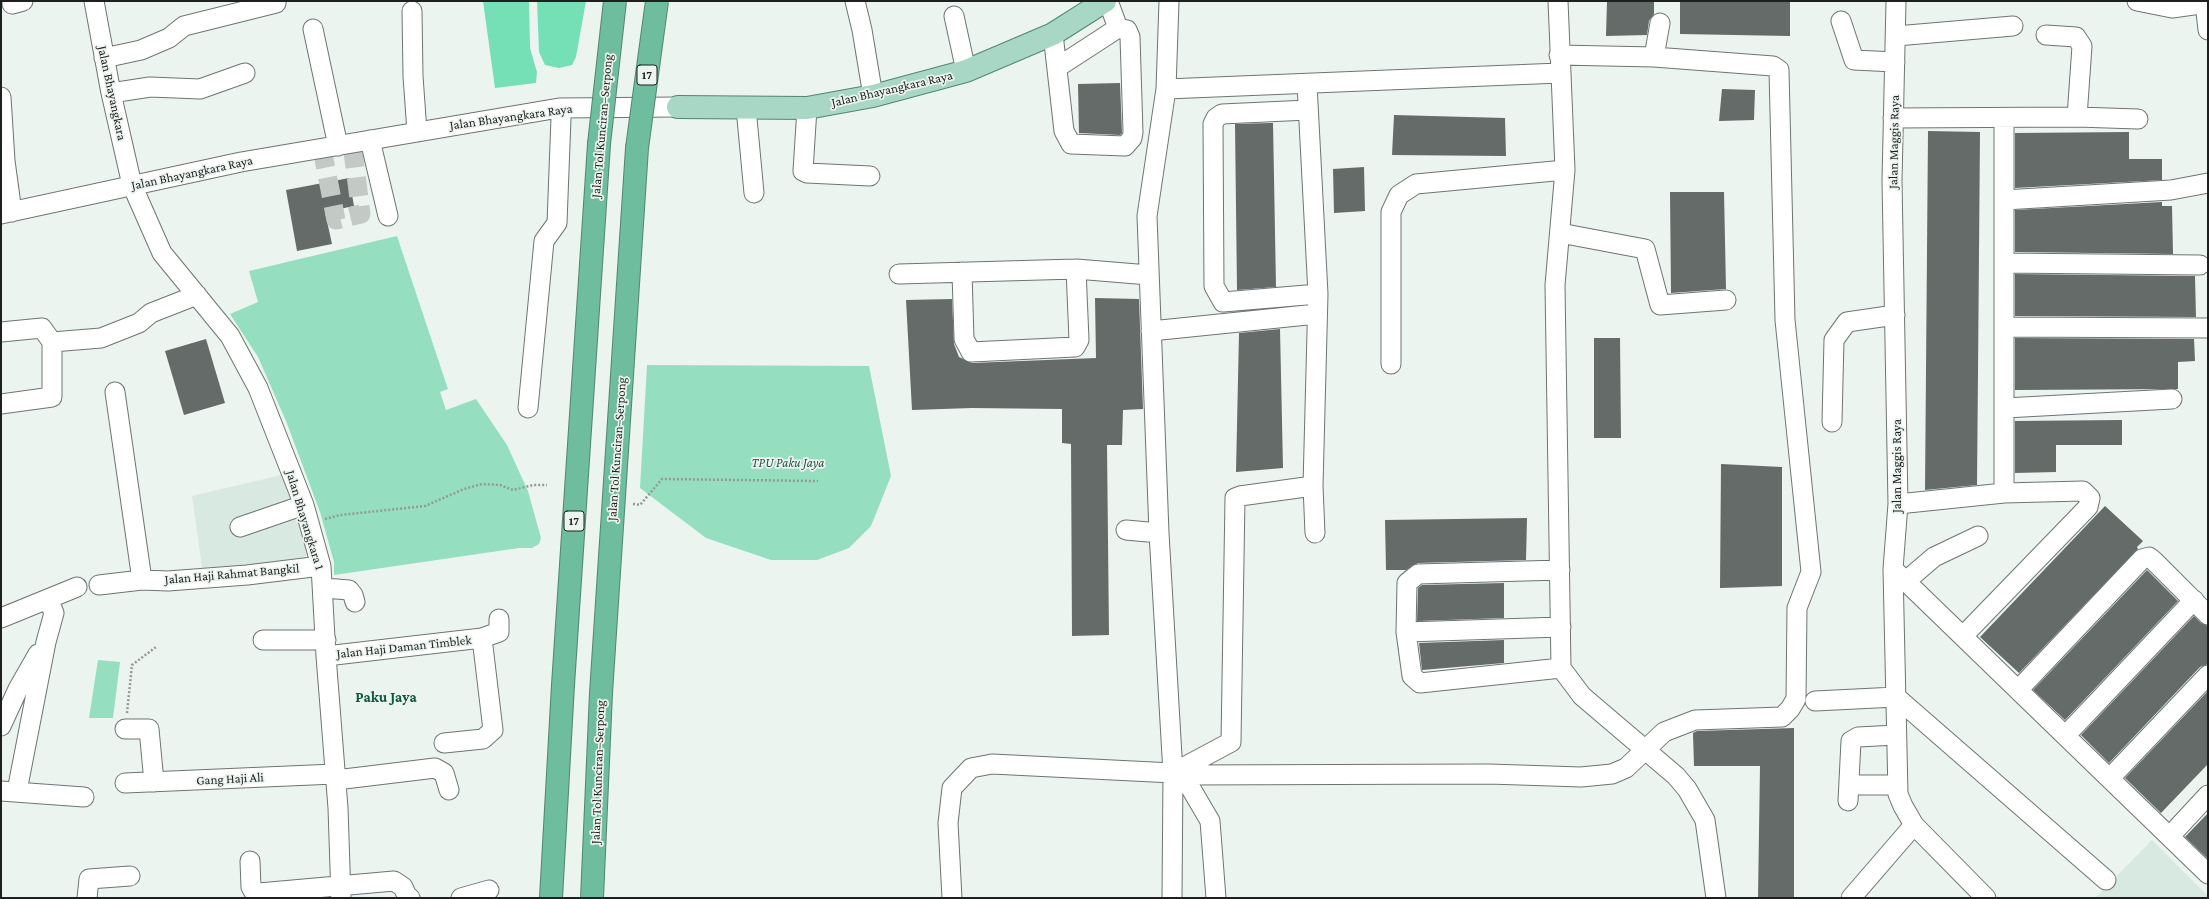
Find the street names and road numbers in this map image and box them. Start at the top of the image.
street label: Jalan Bhayangkara [94,44,130,142]
street label: Jalan Tol Kunciran–Serpong [588,54,616,198]
road number: 17 [637,65,657,85]
street label: Jalan Bhayangkara Raya [830,67,954,111]
street label: Jalan Maggis Raya [1885,95,1903,189]
street label: Jalan Bhayangkara Raya [449,101,573,133]
street label: Jalan Bhayangkara Raya [130,152,254,194]
street label: Jalan Tol Kunciran–Serpong [604,377,630,521]
street label: Jalan Maggis Raya [1889,419,1905,513]
street label: Jalan Bhayangkara 1 [282,468,328,572]
road number: 17 [564,511,584,531]
street label: Jalan Haji Rahmat Bangkil [164,560,300,588]
street label: Jalan Haji Daman Timblek [336,632,472,662]
street label: Jalan Tol Kunciran–Serpong [588,700,608,844]
street label: Gang Haji Ali [196,769,264,789]

